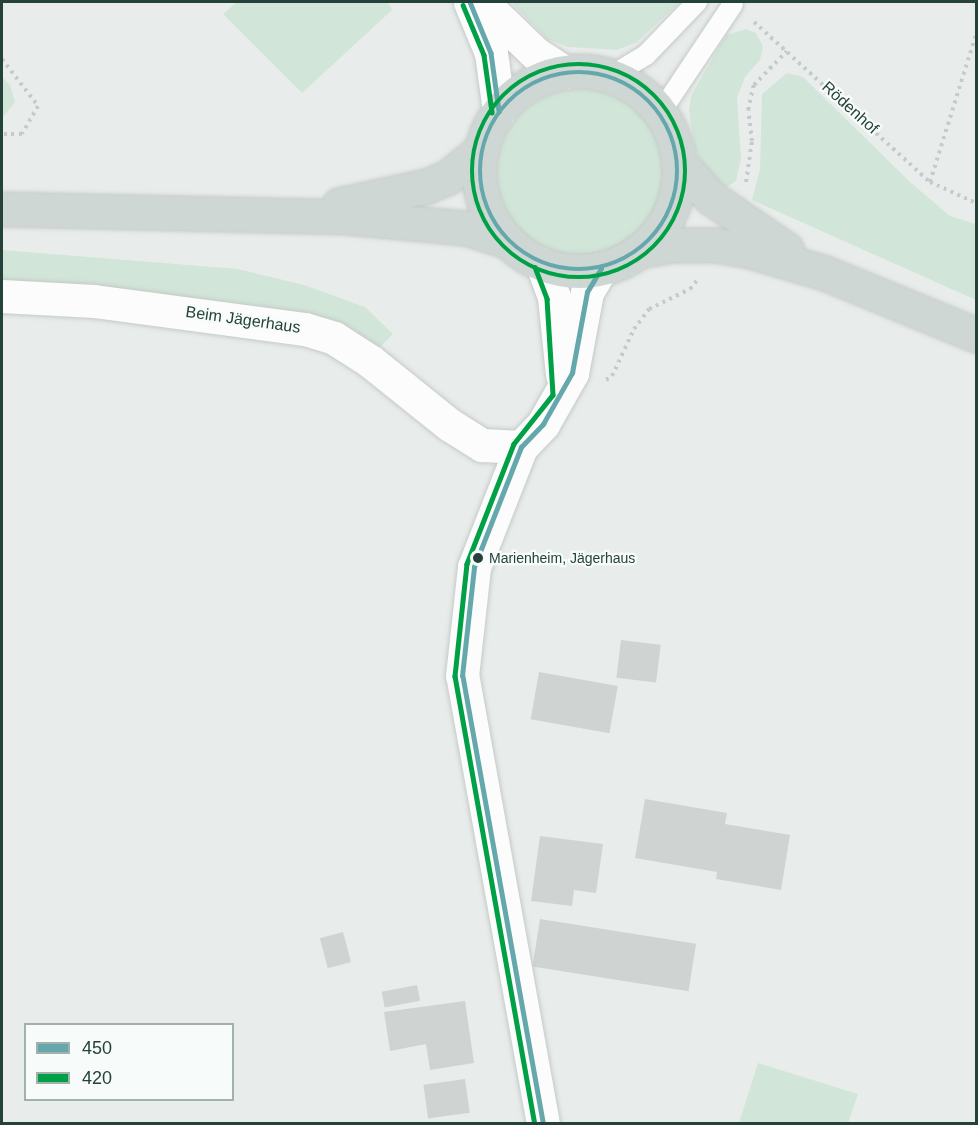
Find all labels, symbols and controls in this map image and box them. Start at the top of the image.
street label: Rödenhof [818,78,882,138]
street label: Beim Jägerhaus [184,302,302,338]
place label: Marienheim, Jägerhaus [489,550,635,566]
marker: Marienheim, Jägerhaus [472,552,484,564]
legend [24,1023,234,1101]
text: 450 [82,1038,112,1058]
text: 420 [82,1068,112,1088]

